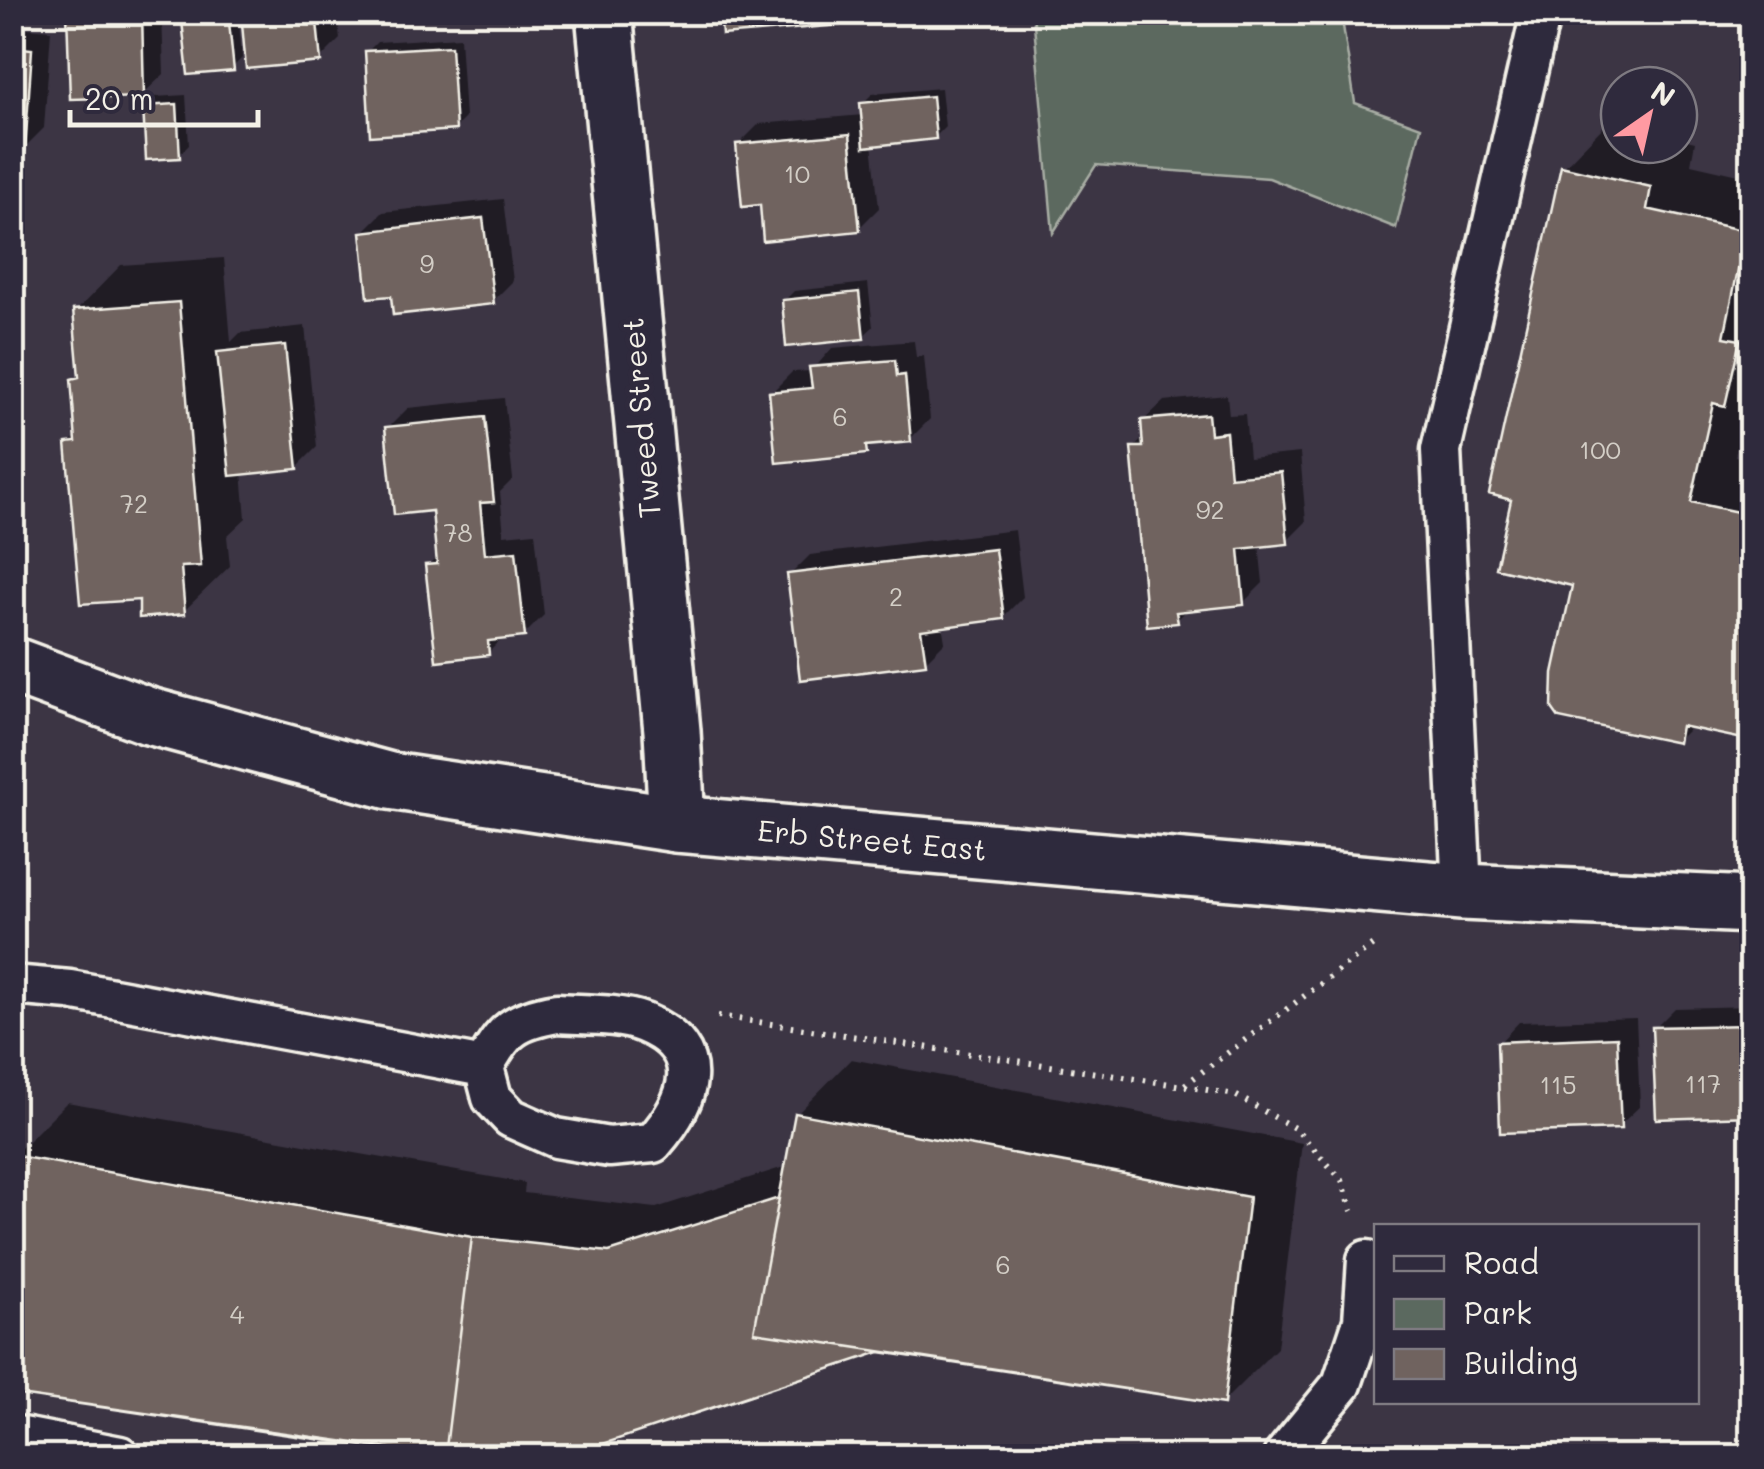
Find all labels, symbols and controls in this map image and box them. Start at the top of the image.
scale bar [70,65,258,127]
north arrow [1599,65,1699,165]
text: N [1645,73,1682,114]
text: 20 m [85,78,154,118]
house number: 10 [784,157,810,189]
house number: 9 [420,247,435,279]
street label: Tweed Street [611,316,669,520]
house number: 6 [832,400,848,432]
house number: 100 [1579,433,1621,465]
house number: 72 [120,487,148,519]
house number: 92 [1196,493,1224,525]
house number: 78 [443,516,473,548]
house number: 2 [889,580,903,612]
street label: Erb Street East [756,809,988,869]
house number: 117 [1685,1067,1721,1099]
house number: 115 [1540,1068,1576,1100]
legend [1374,1224,1699,1404]
text: Road [1464,1242,1539,1282]
house number: 6 [995,1248,1011,1280]
text: Park [1464,1292,1532,1332]
house number: 4 [230,1298,245,1330]
text: Building [1464,1342,1578,1382]

